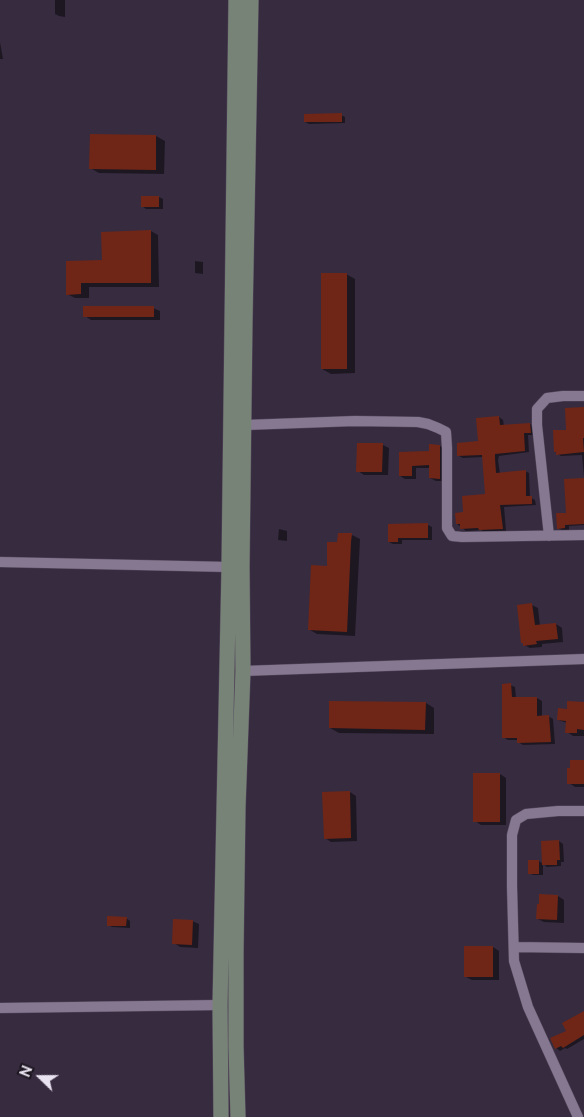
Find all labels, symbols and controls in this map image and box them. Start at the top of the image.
north arrow [15,1052,65,1102]
text: N [17,1063,36,1079]

